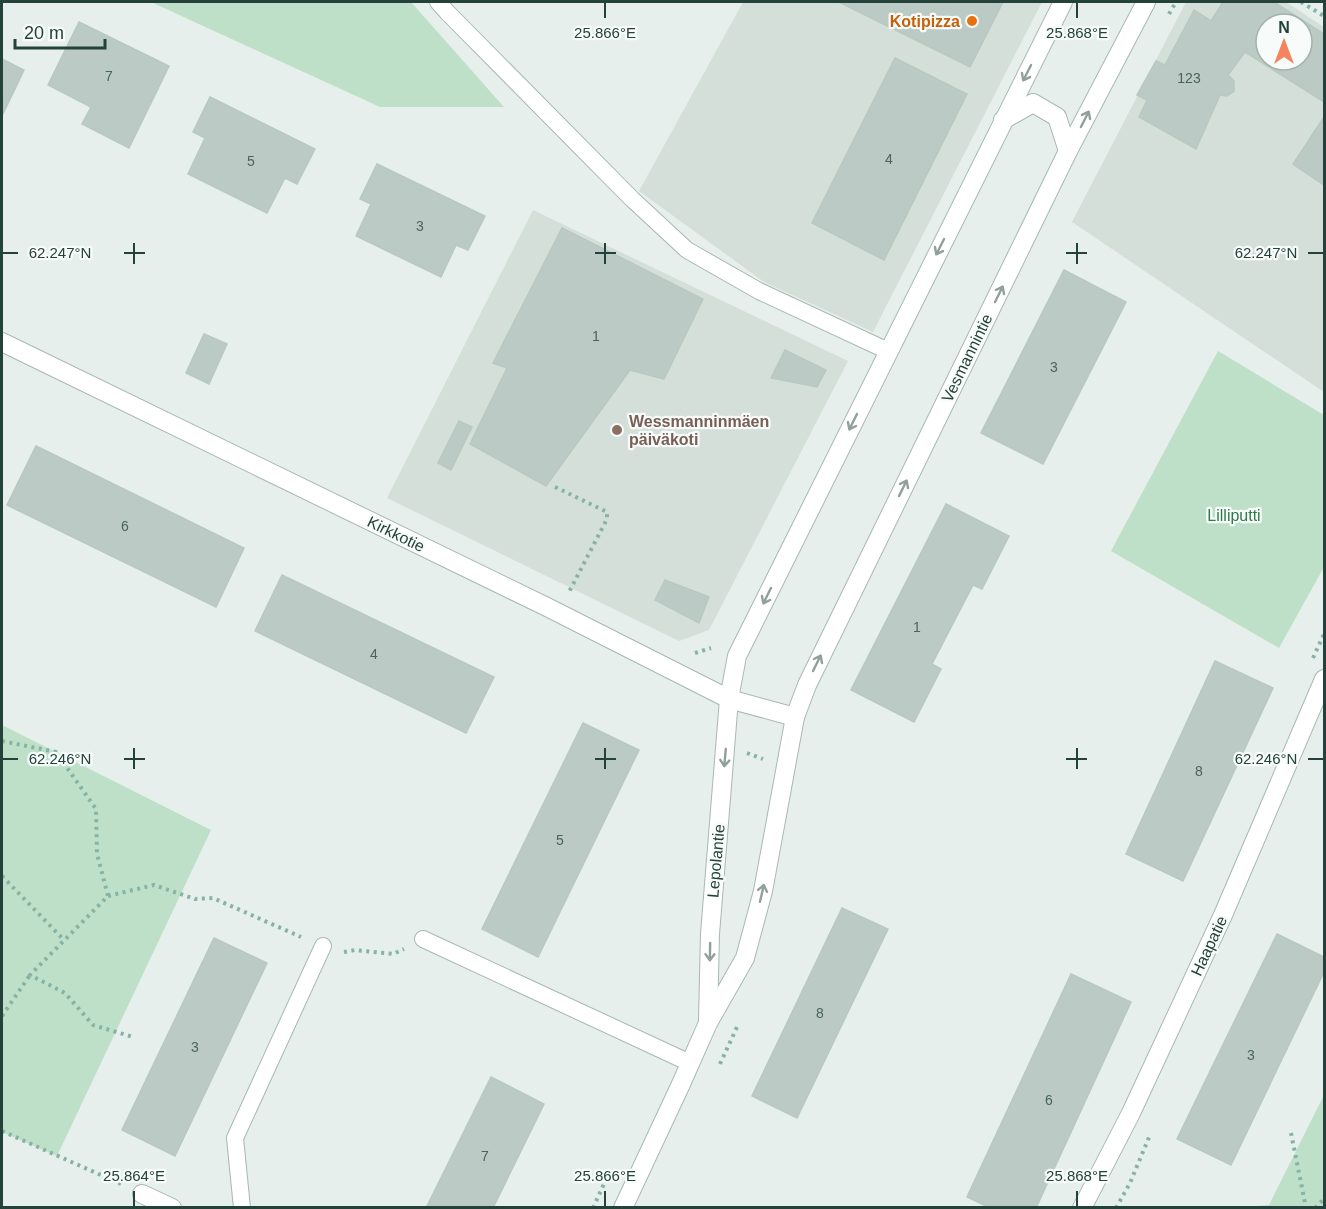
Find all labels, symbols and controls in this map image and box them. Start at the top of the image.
scale bar [15,12,105,50]
north arrow [1254,12,1314,72]
place label: Kotipizza [890,13,960,30]
marker: Kotipizza [965,14,979,28]
text: N [1278,19,1290,36]
text: 20 m [24,23,64,43]
text: 25.866°E [574,24,636,41]
text: 25.868°E [1046,24,1108,41]
one-way arrow [1021,63,1033,81]
house number: 7 [105,68,113,84]
house number: 123 [1177,70,1201,86]
one-way arrow [1079,111,1091,128]
house number: 4 [885,151,893,167]
house number: 5 [247,153,255,169]
house number: 3 [416,218,424,234]
one-way arrow [934,238,945,256]
text: 62.247°N [29,244,91,261]
text: 62.247°N [1235,244,1297,261]
one-way arrow [993,285,1005,303]
street label: Vesmannintie [938,311,996,405]
house number: 1 [592,328,600,344]
house number: 3 [1050,359,1058,375]
one-way arrow [847,412,859,430]
place label: Wessmanninmäen päiväkoti [629,413,769,448]
marker: Wessmanninmäen päiväkoti [610,423,624,437]
one-way arrow [898,479,910,497]
park label: Lilliputti [1207,507,1261,524]
street label: Kirkkotie [365,513,427,555]
house number: 6 [121,518,129,534]
one-way arrow [760,587,772,605]
house number: 1 [913,619,921,635]
house number: 4 [370,646,378,662]
one-way arrow [812,654,824,672]
one-way arrow [719,747,730,767]
text: 62.246°N [29,750,91,767]
text: 62.246°N [1235,750,1297,767]
house number: 8 [1195,763,1203,779]
street label: Lepolantie [704,823,728,899]
house number: 5 [556,832,564,848]
one-way arrow [757,883,768,903]
street label: Haapatie [1188,913,1230,979]
one-way arrow [704,942,716,962]
house number: 8 [816,1005,824,1021]
house number: 3 [191,1039,199,1055]
house number: 3 [1247,1047,1255,1063]
house number: 6 [1045,1092,1053,1108]
house number: 7 [481,1148,489,1164]
text: 25.864°E [103,1167,165,1184]
text: 25.866°E [574,1167,636,1184]
text: 25.868°E [1046,1167,1108,1184]

